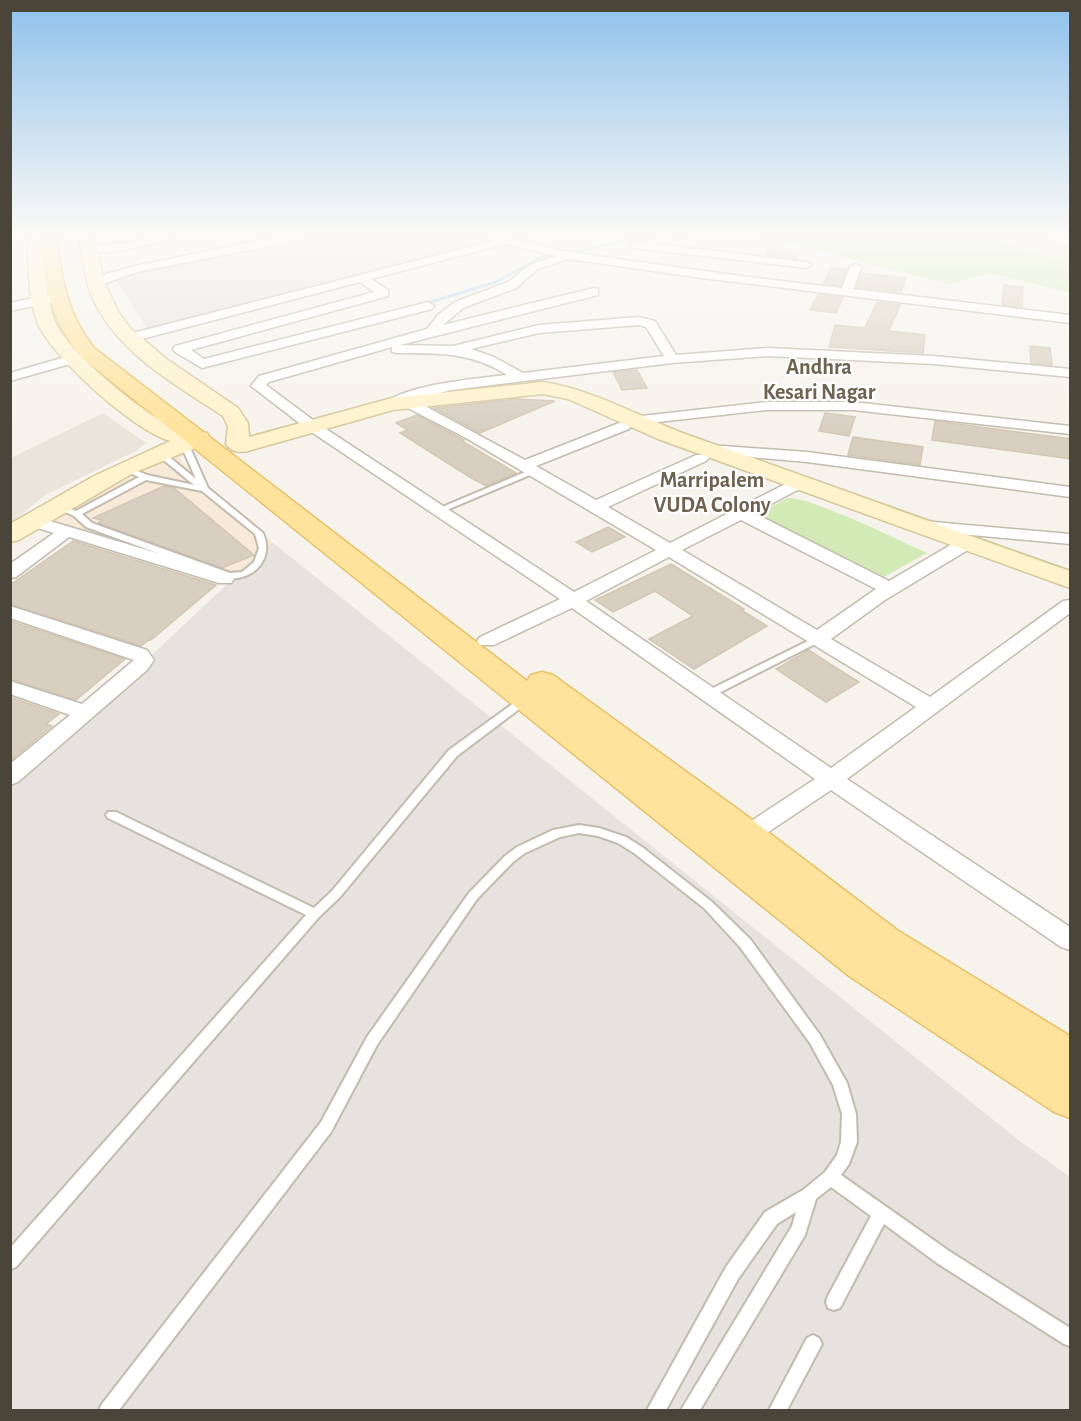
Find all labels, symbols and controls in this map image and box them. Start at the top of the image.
district label: Andhra Kesari Nagar [763,356,876,403]
district label: Marripalem VUDA Colony [653,469,771,517]

